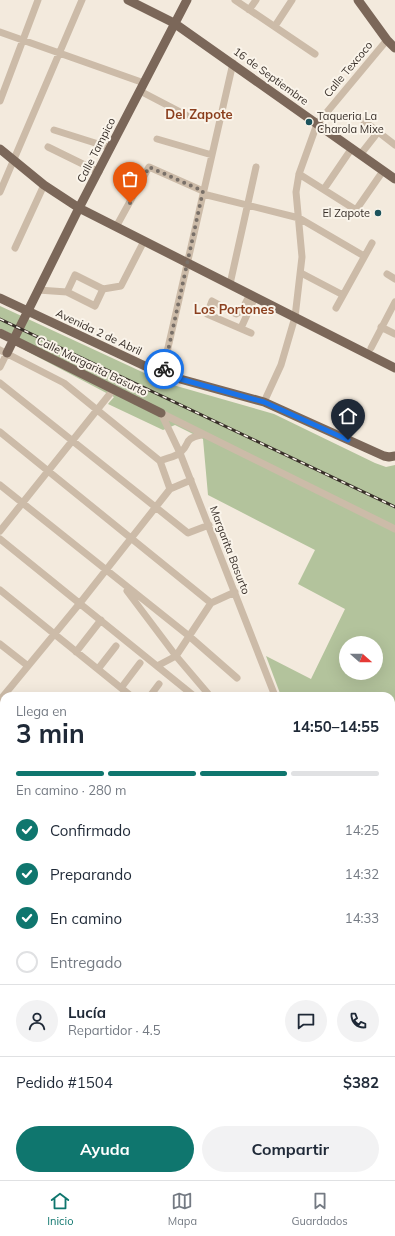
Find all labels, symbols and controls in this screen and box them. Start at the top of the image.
street label: Calle Texcoco [321,38,375,100]
street label: 16 de Septiembre [231,44,311,108]
district label: Del Zapote [165,106,233,122]
place label: Taqueria La Charola Mixe [317,109,384,136]
street label: Calle Tampico [74,115,118,185]
marker: Taqueria La Charola Mixe [304,117,314,127]
pin [113,162,147,203]
icon: bag [119,168,141,190]
place label: El Zapote [322,206,370,220]
marker: El Zapote [373,208,383,218]
district label: Los Portones [194,301,274,317]
street label: Avenida 2 de Abril [54,306,144,358]
street label: Calle Margarita Basurto [34,333,150,399]
courier [144,349,184,389]
icon: bike [153,358,175,380]
pin [331,399,365,440]
icon: home [337,405,359,427]
street label: Margarita Basurto [207,504,253,596]
north arrow [339,636,383,680]
map controls [339,636,383,680]
text: Llega en [16,703,67,719]
text: 3 min [16,717,85,750]
text: 14:50–14:55 [292,717,379,736]
text: En camino · 280 m [16,782,126,798]
icon: check [16,819,38,841]
text: Confirmado [50,821,131,840]
text: 14:25 [345,822,379,838]
icon: check [16,863,38,885]
text: Preparando [50,865,132,884]
text: 14:32 [345,866,379,882]
icon: check [16,907,38,929]
text: En camino [50,909,122,928]
text: 14:33 [345,910,379,926]
text: Entregado [50,953,122,972]
button: person [16,1000,58,1042]
button: chat [285,1000,327,1042]
button: phone [337,1000,379,1042]
text: Lucía [68,1003,106,1022]
text: Repartidor · 4.5 [68,1022,161,1038]
text: Pedido #1504 [16,1073,113,1092]
text: $382 [343,1073,379,1092]
button: Ayuda [16,1126,194,1172]
button: Compartir [202,1126,379,1172]
tab: Inicio [47,1190,73,1228]
tab: Mapa [168,1190,197,1228]
tab: Guardados [291,1190,348,1228]

